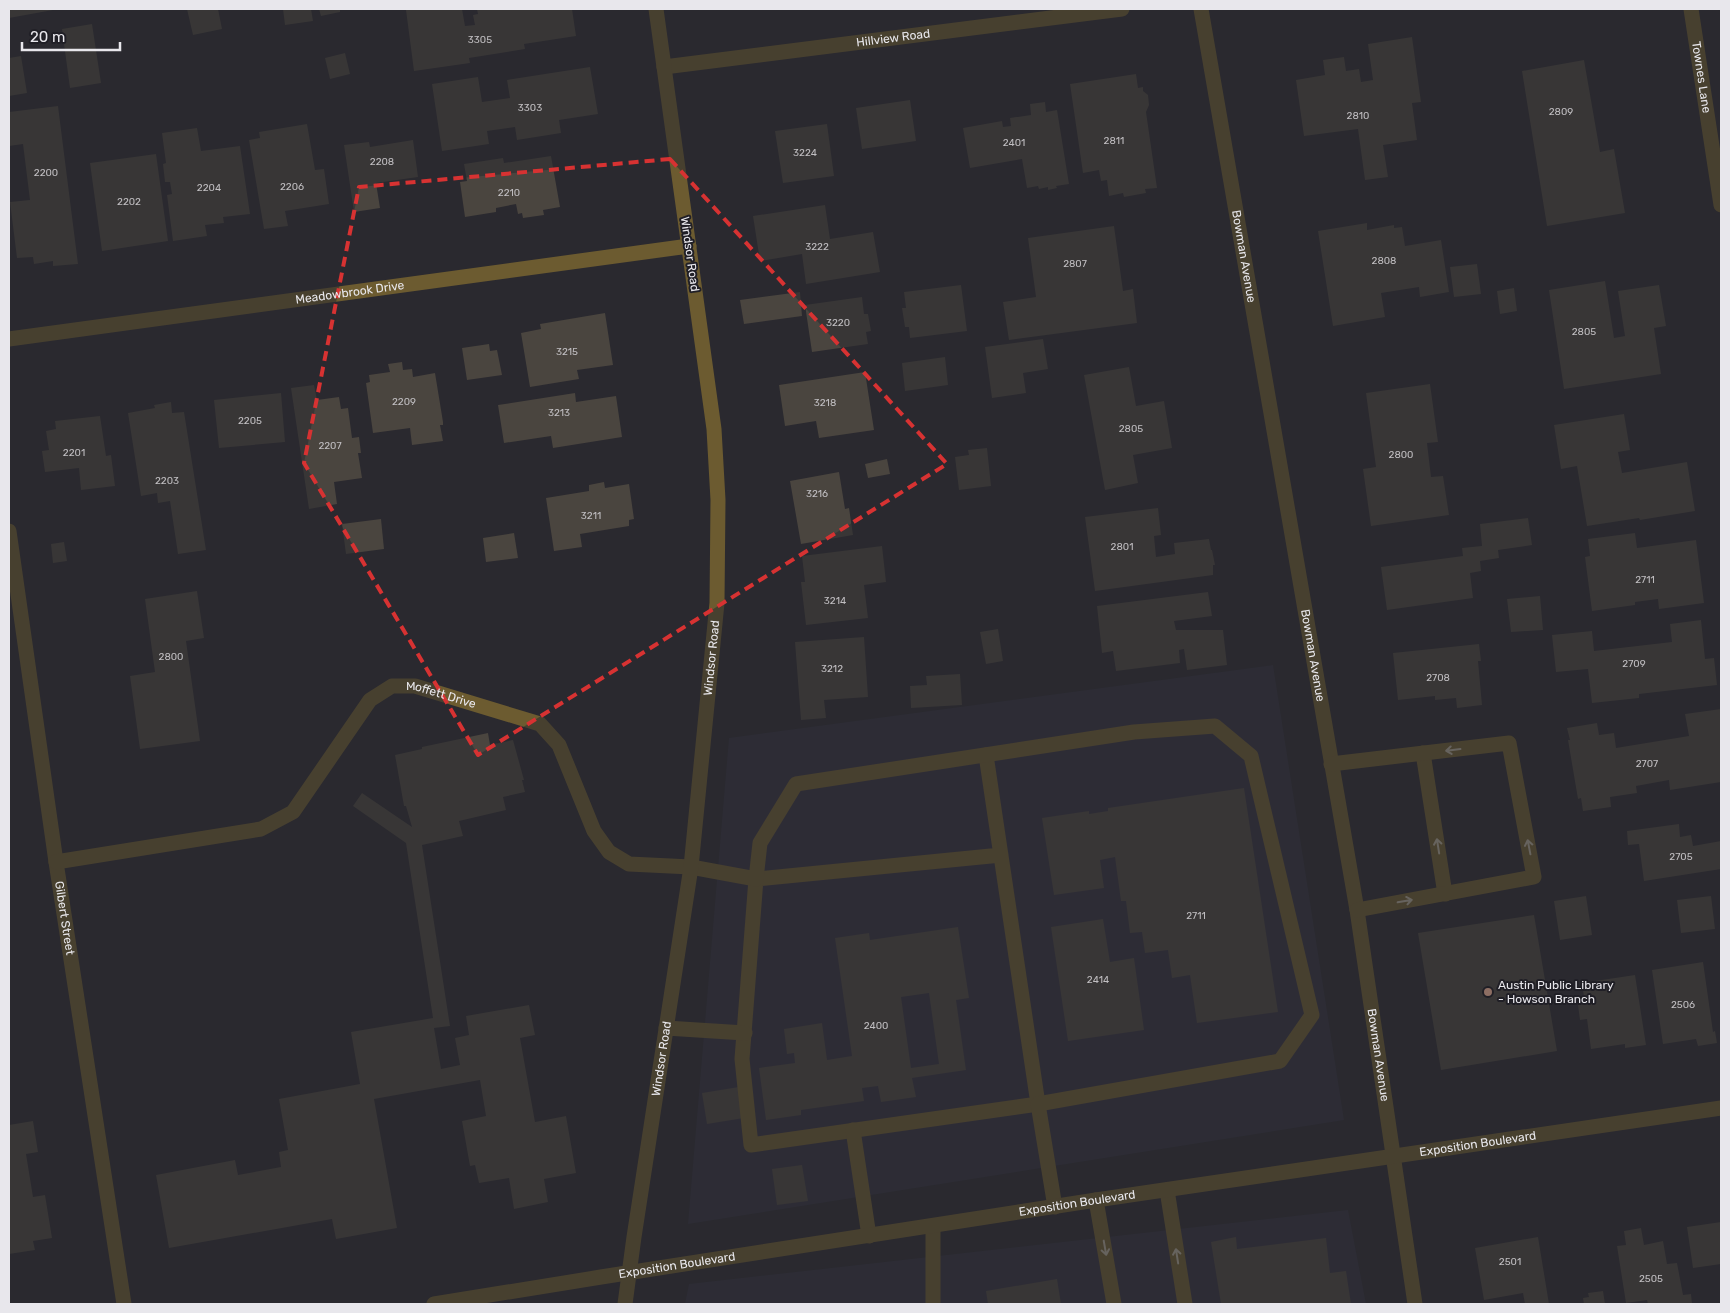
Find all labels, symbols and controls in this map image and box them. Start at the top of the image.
scale bar [22,20,120,52]
street label: Hillview Road [855,26,931,50]
text: 20 m [30,28,65,46]
house number: 3305 [468,34,492,46]
street label: Townes Lane [1689,40,1714,114]
house number: 3303 [518,102,542,114]
house number: 2809 [1549,106,1573,118]
house number: 2810 [1347,110,1369,122]
house number: 2811 [1104,135,1124,147]
house number: 2401 [1003,137,1025,149]
house number: 3224 [793,147,817,159]
house number: 2208 [370,156,394,168]
house number: 2200 [34,167,58,179]
house number: 2206 [280,181,304,193]
house number: 2204 [197,182,221,194]
house number: 2210 [498,187,520,199]
house number: 2202 [117,196,141,208]
street label: Bowman Avenue [1229,209,1259,304]
street label: Windsor Road [678,216,702,292]
house number: 3222 [805,241,829,253]
house number: 2808 [1372,255,1396,267]
house number: 2807 [1063,258,1087,270]
street label: Meadowbrook Drive [295,278,405,307]
house number: 3220 [826,317,850,329]
house number: 2805 [1572,326,1596,338]
house number: 3215 [556,346,578,358]
house number: 2209 [392,396,416,408]
house number: 3218 [814,397,836,409]
house number: 3213 [548,407,570,419]
house number: 2205 [238,415,262,427]
house number: 2805 [1119,423,1143,435]
house number: 2207 [318,440,342,452]
house number: 2201 [63,447,85,459]
house number: 2800 [1389,449,1413,461]
house number: 2203 [155,475,179,487]
house number: 3216 [806,488,828,500]
house number: 3211 [581,510,601,522]
house number: 2801 [1111,541,1133,553]
house number: 2711 [1635,574,1655,586]
house number: 3214 [824,595,846,607]
street label: Bowman Avenue [1298,608,1328,703]
street label: Windsor Road [701,620,722,696]
house number: 2800 [159,651,183,663]
house number: 2709 [1622,658,1646,670]
house number: 3212 [821,663,843,675]
house number: 2708 [1426,672,1450,684]
street label: Moffett Drive [406,679,478,711]
one-way arrow [1445,745,1461,755]
house number: 2707 [1636,758,1658,770]
one-way arrow [1433,838,1443,854]
one-way arrow [1523,839,1533,855]
house number: 2705 [1669,851,1693,863]
street label: Gilbert Street [52,880,77,956]
one-way arrow [1396,896,1412,906]
house number: 2711 [1186,910,1206,922]
house number: 2414 [1087,974,1109,986]
place label: Austin Public Library - Howson Branch [1498,978,1614,1006]
marker: Austin Public Library - Howson Branch [1482,986,1494,998]
house number: 2506 [1671,999,1695,1011]
street label: Bowman Avenue [1365,1008,1392,1103]
street label: Windsor Road [649,1020,674,1097]
house number: 2400 [864,1020,888,1032]
street label: Exposition Boulevard [1418,1128,1537,1159]
street label: Exposition Boulevard [1018,1187,1136,1219]
one-way arrow [1100,1240,1110,1256]
one-way arrow [1172,1248,1182,1264]
street label: Exposition Boulevard [618,1249,736,1281]
house number: 2501 [1499,1256,1521,1268]
house number: 2505 [1639,1273,1663,1285]

